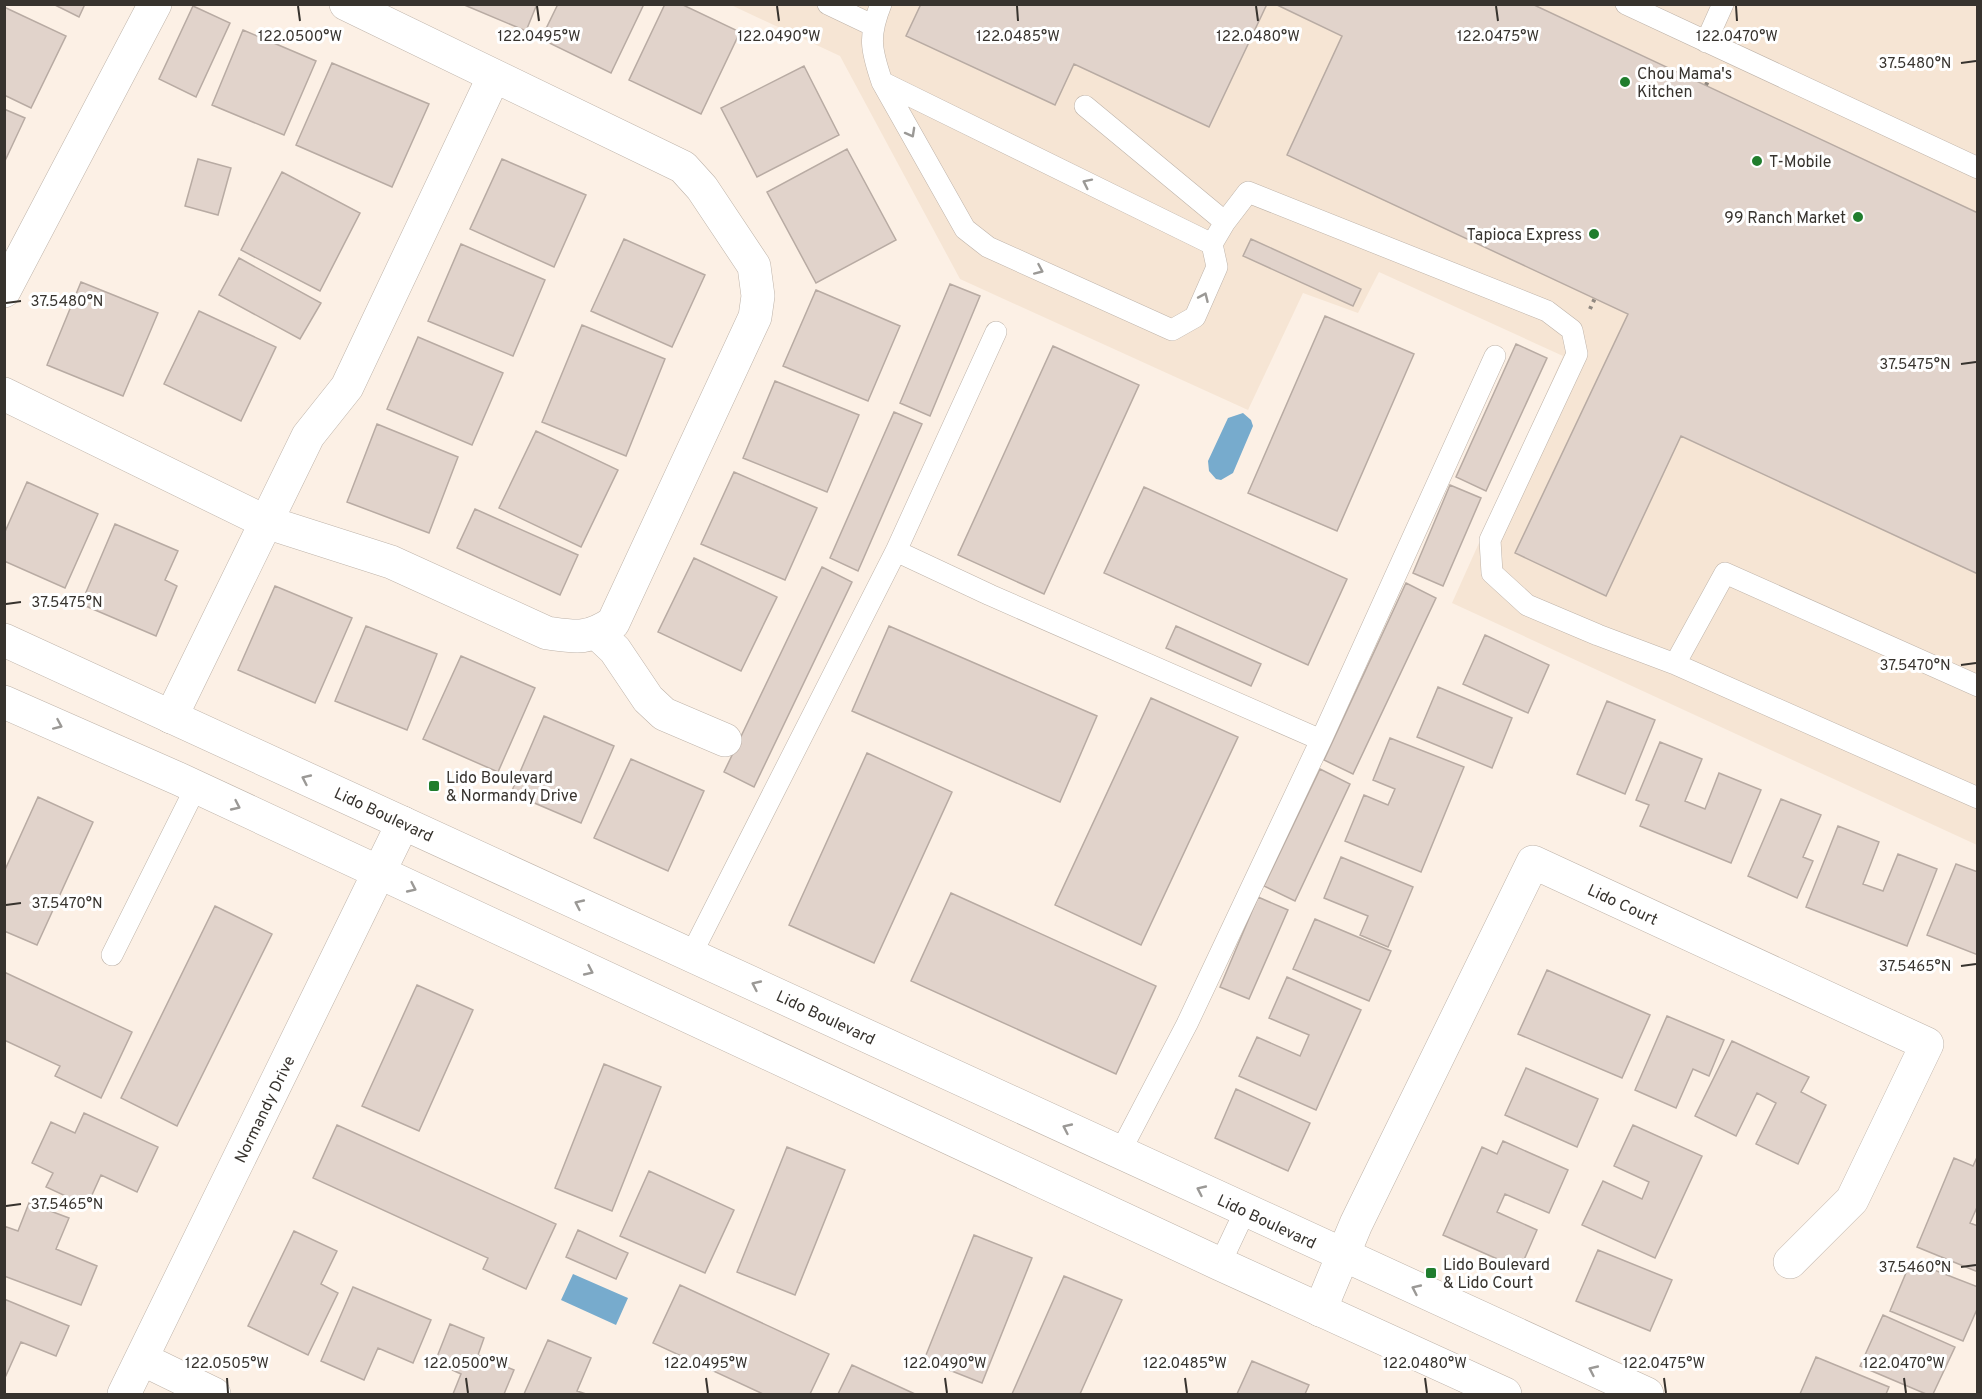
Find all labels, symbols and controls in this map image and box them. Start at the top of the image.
text: 122.0500°W [258,28,342,47]
text: 122.0495°W [497,28,581,47]
text: 122.0490°W [737,28,821,47]
text: 122.0485°W [976,28,1060,47]
text: 122.0480°W [1216,28,1300,47]
text: 122.0475°W [1457,28,1539,47]
text: 122.0470°W [1696,28,1778,47]
text: 37.5480°N [1879,55,1951,74]
place label: Chou Mama's Kitchen [1637,65,1732,103]
marker: Chou Mama's Kitchen [1618,75,1632,89]
one-way arrow [904,127,915,137]
place label: T-Mobile [1769,153,1831,173]
marker: T-Mobile [1750,154,1764,168]
one-way arrow [1083,178,1094,190]
place label: 99 Ranch Market [1724,209,1846,229]
marker: 99 Ranch Market [1851,210,1865,224]
place label: Tapioca Express [1467,226,1582,246]
marker: Tapioca Express [1587,227,1601,241]
one-way arrow [1032,262,1043,274]
one-way arrow [1196,292,1208,303]
text: 37.5480°N [31,293,103,312]
text: 37.5475°N [1879,356,1951,375]
text: 37.5475°N [31,594,103,613]
text: 37.5470°N [1879,657,1951,676]
one-way arrow [52,718,63,730]
place label: Lido Boulevard & Normandy Drive [446,769,578,807]
one-way arrow [301,774,312,786]
marker: Lido Boulevard & Normandy Drive [427,779,441,793]
street label: Lido Boulevard [330,784,436,847]
one-way arrow [229,798,240,810]
one-way arrow [406,881,417,893]
street label: Lido Court [1584,881,1661,931]
text: 37.5470°N [31,895,103,914]
one-way arrow [574,899,585,911]
text: 37.5465°N [1879,958,1951,977]
one-way arrow [583,963,594,975]
one-way arrow [751,980,762,992]
street label: Lido Boulevard [772,987,878,1050]
street label: Normandy Drive [231,1053,300,1167]
one-way arrow [1062,1123,1073,1135]
one-way arrow [1196,1185,1207,1197]
street label: Lido Boulevard [1213,1191,1319,1254]
text: 37.5465°N [31,1196,103,1215]
place label: Lido Boulevard & Lido Court [1443,1256,1550,1294]
text: 37.5460°N [1879,1259,1951,1278]
marker: Lido Boulevard & Lido Court [1424,1266,1438,1280]
one-way arrow [1411,1285,1422,1297]
text: 122.0505°W [185,1355,269,1374]
text: 122.0500°W [424,1355,508,1374]
text: 122.0495°W [664,1355,748,1374]
text: 122.0490°W [903,1355,987,1374]
text: 122.0485°W [1143,1355,1227,1374]
text: 122.0480°W [1383,1355,1467,1374]
text: 122.0475°W [1623,1355,1705,1374]
text: 122.0470°W [1863,1355,1945,1374]
one-way arrow [1589,1366,1600,1378]

